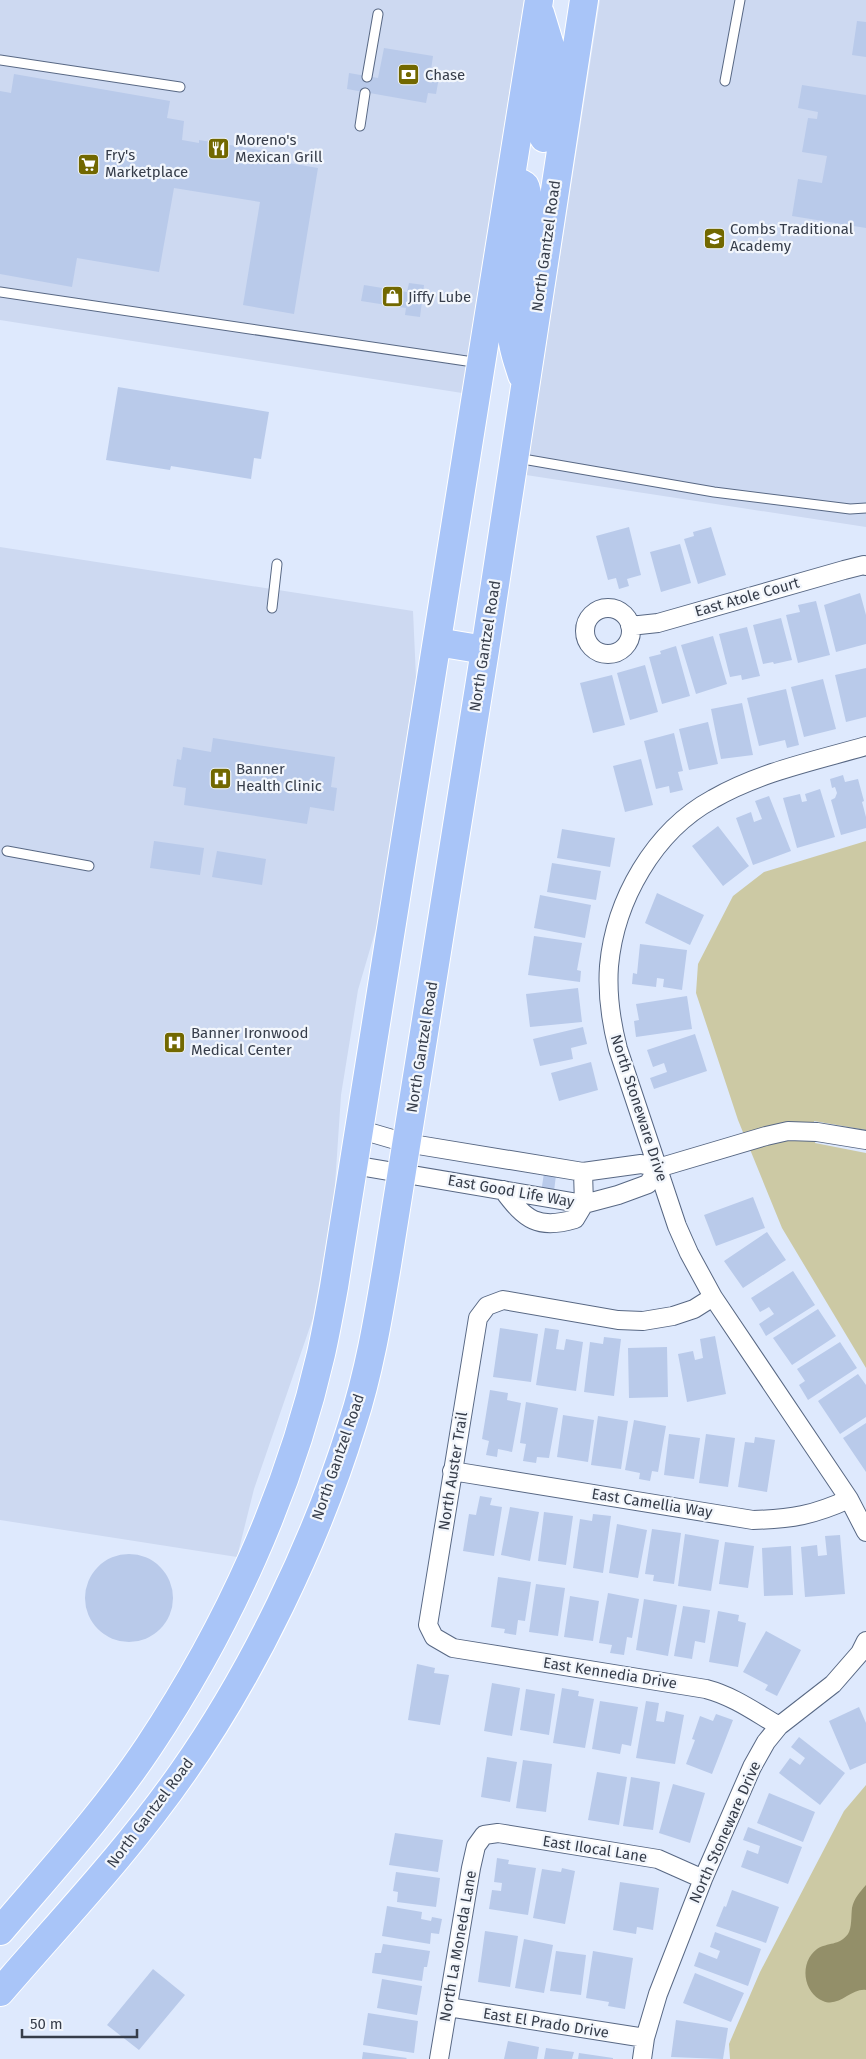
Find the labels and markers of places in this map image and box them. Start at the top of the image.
bank icon: Chase [397,63,421,87]
place label: Chase [425,66,465,84]
place label: Moreno's Mexican Grill [235,131,323,166]
restaurant icon: Moreno's Mexican Grill [207,137,231,161]
place label: Fry's Marketplace [105,146,188,181]
supermarket icon: Fry's Marketplace [77,152,101,176]
place label: Combs Traditional Academy [730,220,854,255]
school or university icon: Combs Traditional Academy [702,226,726,250]
shop icon: Jiffy Lube [380,285,404,309]
place label: Jiffy Lube [408,288,471,306]
place label: Banner Health Clinic [236,760,322,795]
hospital icon: Banner Health Clinic [208,766,232,790]
place label: Banner Ironwood Medical Center [191,1024,308,1059]
hospital icon: Banner Ironwood Medical Center [163,1030,187,1054]

